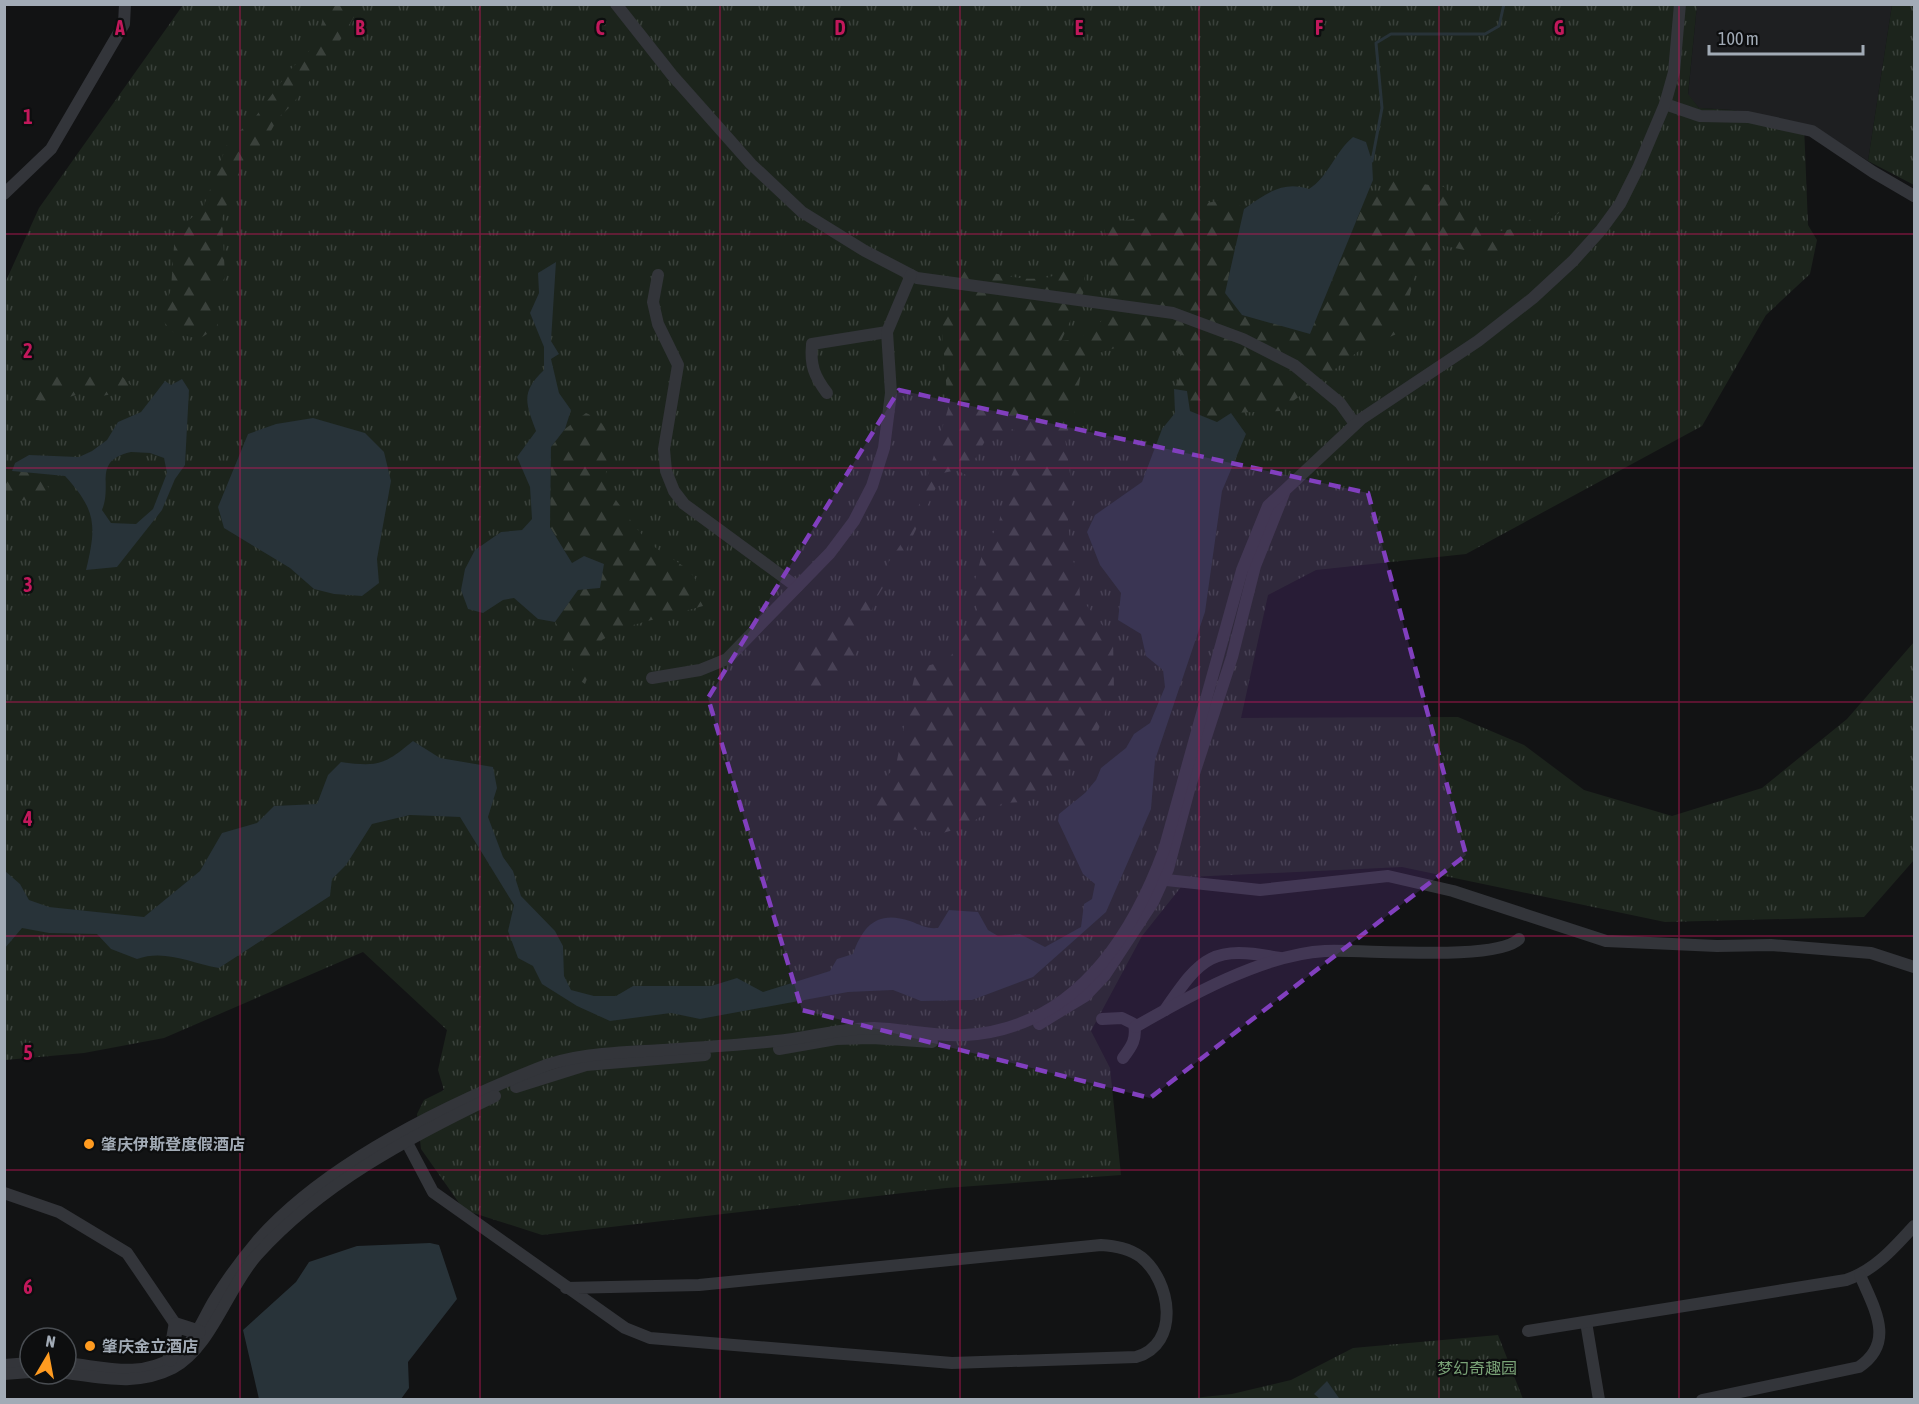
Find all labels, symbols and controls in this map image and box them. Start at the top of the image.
text: A [114,16,125,39]
text: B [355,16,365,39]
text: C [596,16,605,39]
text: D [834,16,846,39]
text: E [1075,16,1084,39]
text: F [1315,16,1323,39]
text: G [1554,16,1565,39]
scale bar [1709,18,1864,56]
text: 100 m [1718,28,1759,49]
text: 1 [23,105,33,128]
text: 2 [23,339,33,362]
text: 3 [23,573,33,596]
text: 4 [22,807,33,830]
text: 5 [23,1041,33,1064]
place label: 肇庆伊斯登度假酒店 [101,1135,245,1153]
marker: 肇庆伊斯登度假酒店 [82,1137,96,1151]
text: 6 [23,1275,33,1298]
north arrow [18,1326,78,1386]
text: N [44,1332,57,1351]
place label: 肇庆金立酒店 [102,1337,198,1355]
marker: 肇庆金立酒店 [83,1339,97,1353]
park label: 梦幻奇趣园 [1437,1359,1517,1377]

